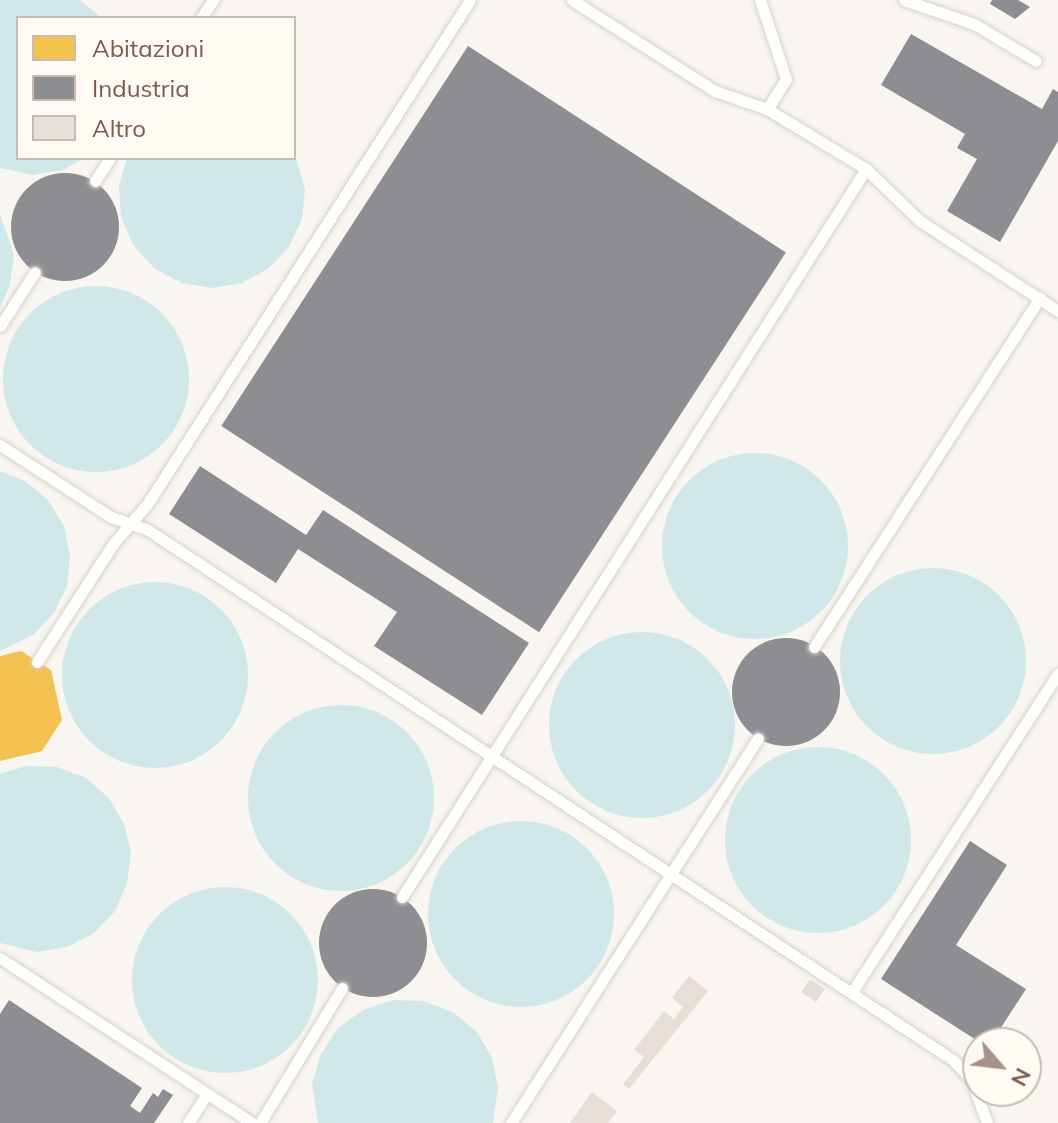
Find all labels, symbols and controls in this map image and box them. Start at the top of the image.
legend [16,16,296,160]
text: Abitazioni [92,33,204,63]
text: Industria [92,73,190,103]
text: Altro [92,113,146,143]
north arrow [962,1027,1042,1107]
text: N [1005,1063,1038,1091]

